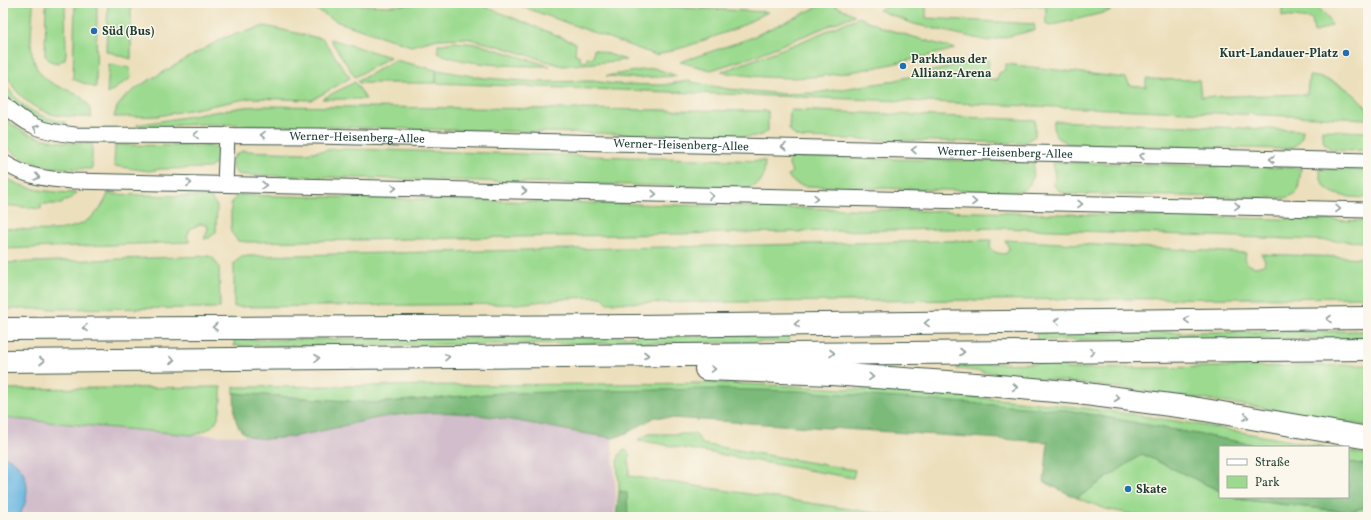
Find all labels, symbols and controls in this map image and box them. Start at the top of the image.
place label: Süd (Bus) [102,24,155,40]
marker: Süd (Bus) [89,26,99,36]
place label: Kurt-Landauer-Platz [1219,46,1338,62]
marker: Kurt-Landauer-Platz [1341,48,1351,58]
place label: Parkhaus der Allianz-Arena [911,52,992,82]
marker: Parkhaus der Allianz-Arena [898,61,908,71]
one-way arrow [33,124,40,132]
street label: Werner-Heisenberg-Allee [289,129,425,148]
one-way arrow [193,131,199,139]
one-way arrow [260,131,266,140]
street label: Werner-Heisenberg-Allee [613,136,749,155]
one-way arrow [781,143,787,151]
street label: Werner-Heisenberg-Allee [937,144,1073,163]
one-way arrow [911,146,917,154]
one-way arrow [1139,152,1145,160]
one-way arrow [1269,155,1275,163]
one-way arrow [33,173,40,181]
one-way arrow [186,179,192,187]
one-way arrow [261,181,267,189]
one-way arrow [391,184,397,192]
one-way arrow [521,187,527,195]
one-way arrow [651,190,657,199]
one-way arrow [708,192,714,200]
one-way arrow [813,194,819,202]
one-way arrow [971,197,977,206]
one-way arrow [1077,200,1083,208]
one-way arrow [1234,202,1240,211]
one-way arrow [1335,205,1341,213]
one-way arrow [1326,315,1332,323]
one-way arrow [1184,316,1190,324]
one-way arrow [1054,317,1060,325]
one-way arrow [924,319,930,327]
one-way arrow [794,320,800,328]
one-way arrow [212,323,218,331]
one-way arrow [82,324,88,332]
one-way arrow [959,348,965,356]
one-way arrow [1089,348,1095,356]
one-way arrow [829,349,835,357]
one-way arrow [643,351,649,359]
one-way arrow [444,353,450,361]
one-way arrow [314,354,320,362]
one-way arrow [169,356,175,364]
one-way arrow [39,357,45,365]
one-way arrow [710,365,716,373]
one-way arrow [868,372,874,381]
one-way arrow [1012,383,1018,392]
one-way arrow [1114,393,1120,402]
one-way arrow [1243,412,1249,421]
legend [1219,446,1349,498]
text: Straße [1255,455,1290,471]
text: Park [1255,475,1280,491]
place label: Skate [1136,482,1167,498]
marker: Skate [1123,484,1133,494]

